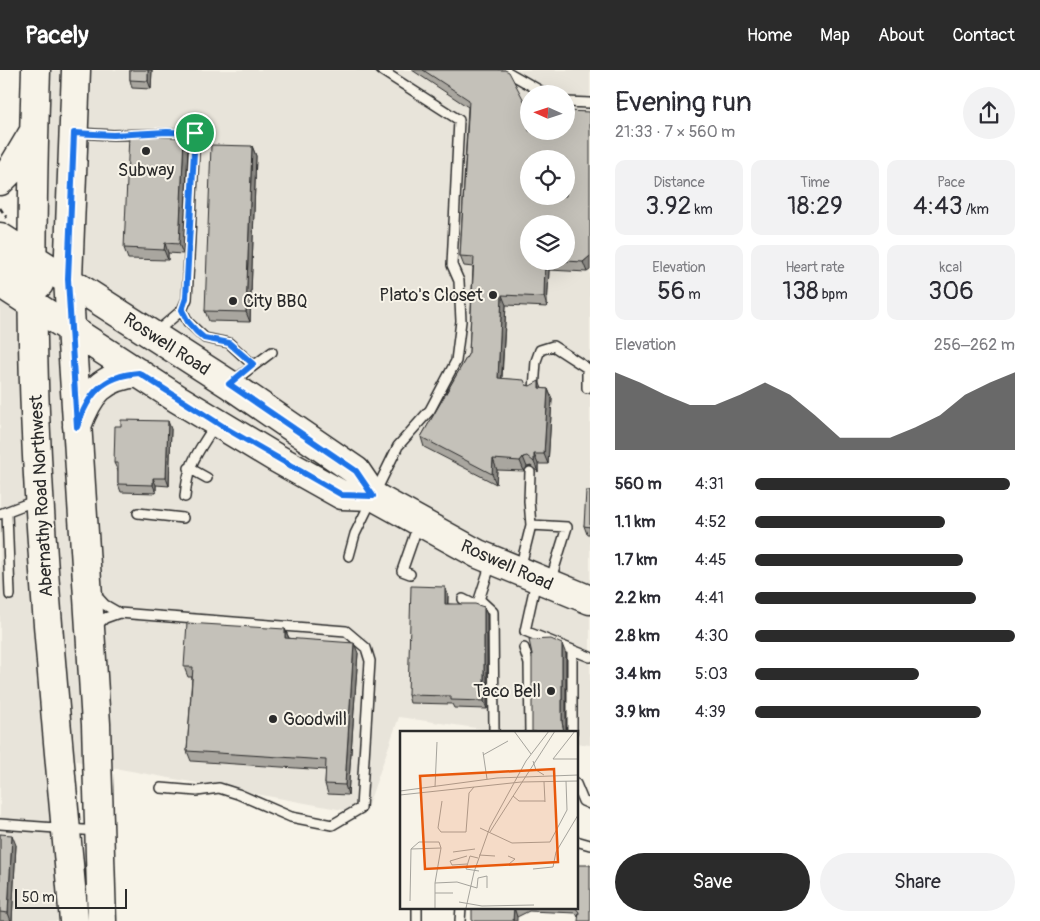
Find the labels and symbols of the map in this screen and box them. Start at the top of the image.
north arrow [520,85,575,140]
pin [174,112,216,154]
marker: Subway [140,145,152,157]
place label: Subway [118,159,175,182]
place label: Plato's Closet [379,284,484,307]
marker: Plato's Closet [487,289,499,301]
place label: City BBQ [243,290,308,313]
marker: City BBQ [227,295,239,307]
street label: Roswell Road [119,308,214,381]
street label: Abernathy Road Northwest [25,393,58,598]
street label: Roswell Road [457,535,557,596]
place label: Taco Bell [473,680,541,703]
marker: Taco Bell [545,685,557,697]
place label: Goodwill [283,708,347,731]
marker: Goodwill [267,713,279,725]
inset map [400,731,578,908]
scale bar [15,886,128,909]

